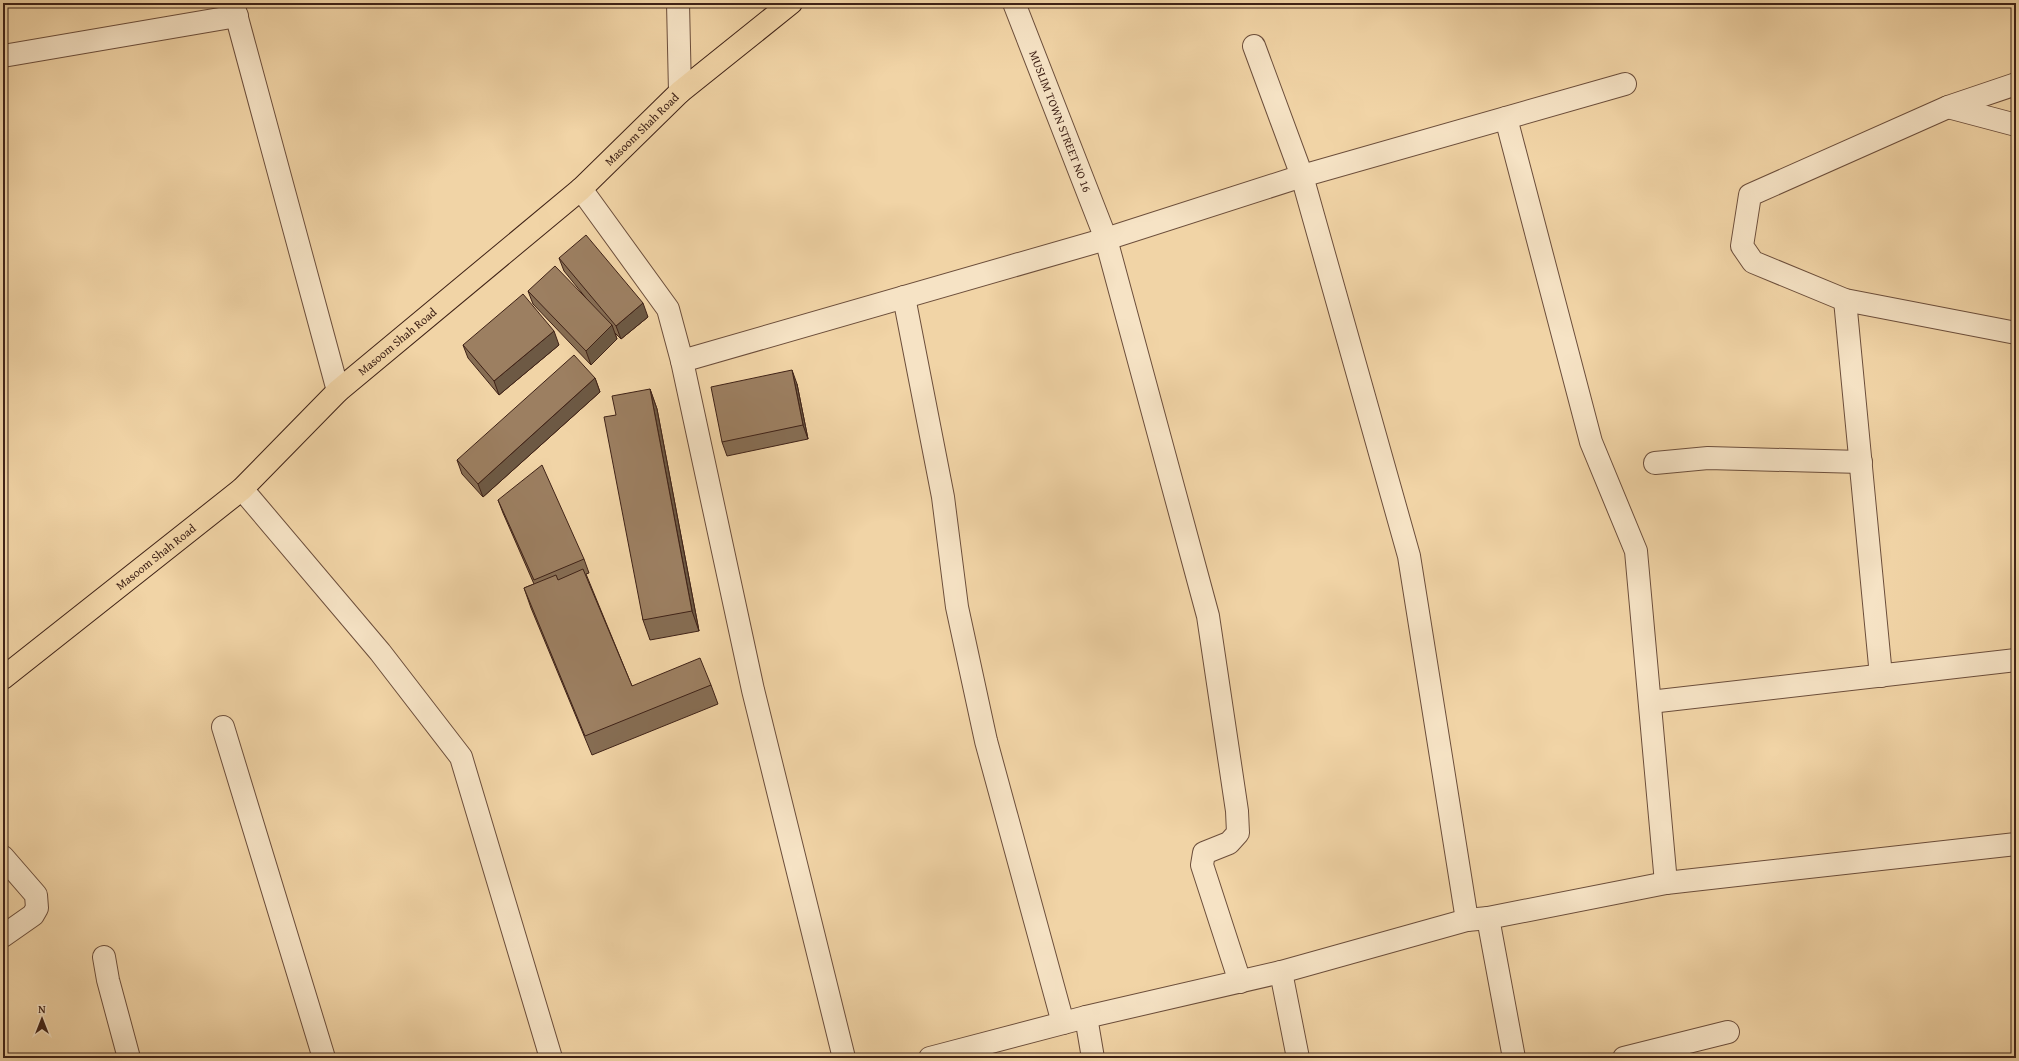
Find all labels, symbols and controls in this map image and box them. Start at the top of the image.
street label: MUSLIM TOWN STREET NO 16 [1025,48,1096,195]
street label: Masoom Shah Road [601,88,683,169]
street label: Masoom Shah Road [354,303,440,379]
street label: Masoom Shah Road [112,519,200,594]
north arrow [22,999,62,1039]
text: N [38,1001,46,1017]

